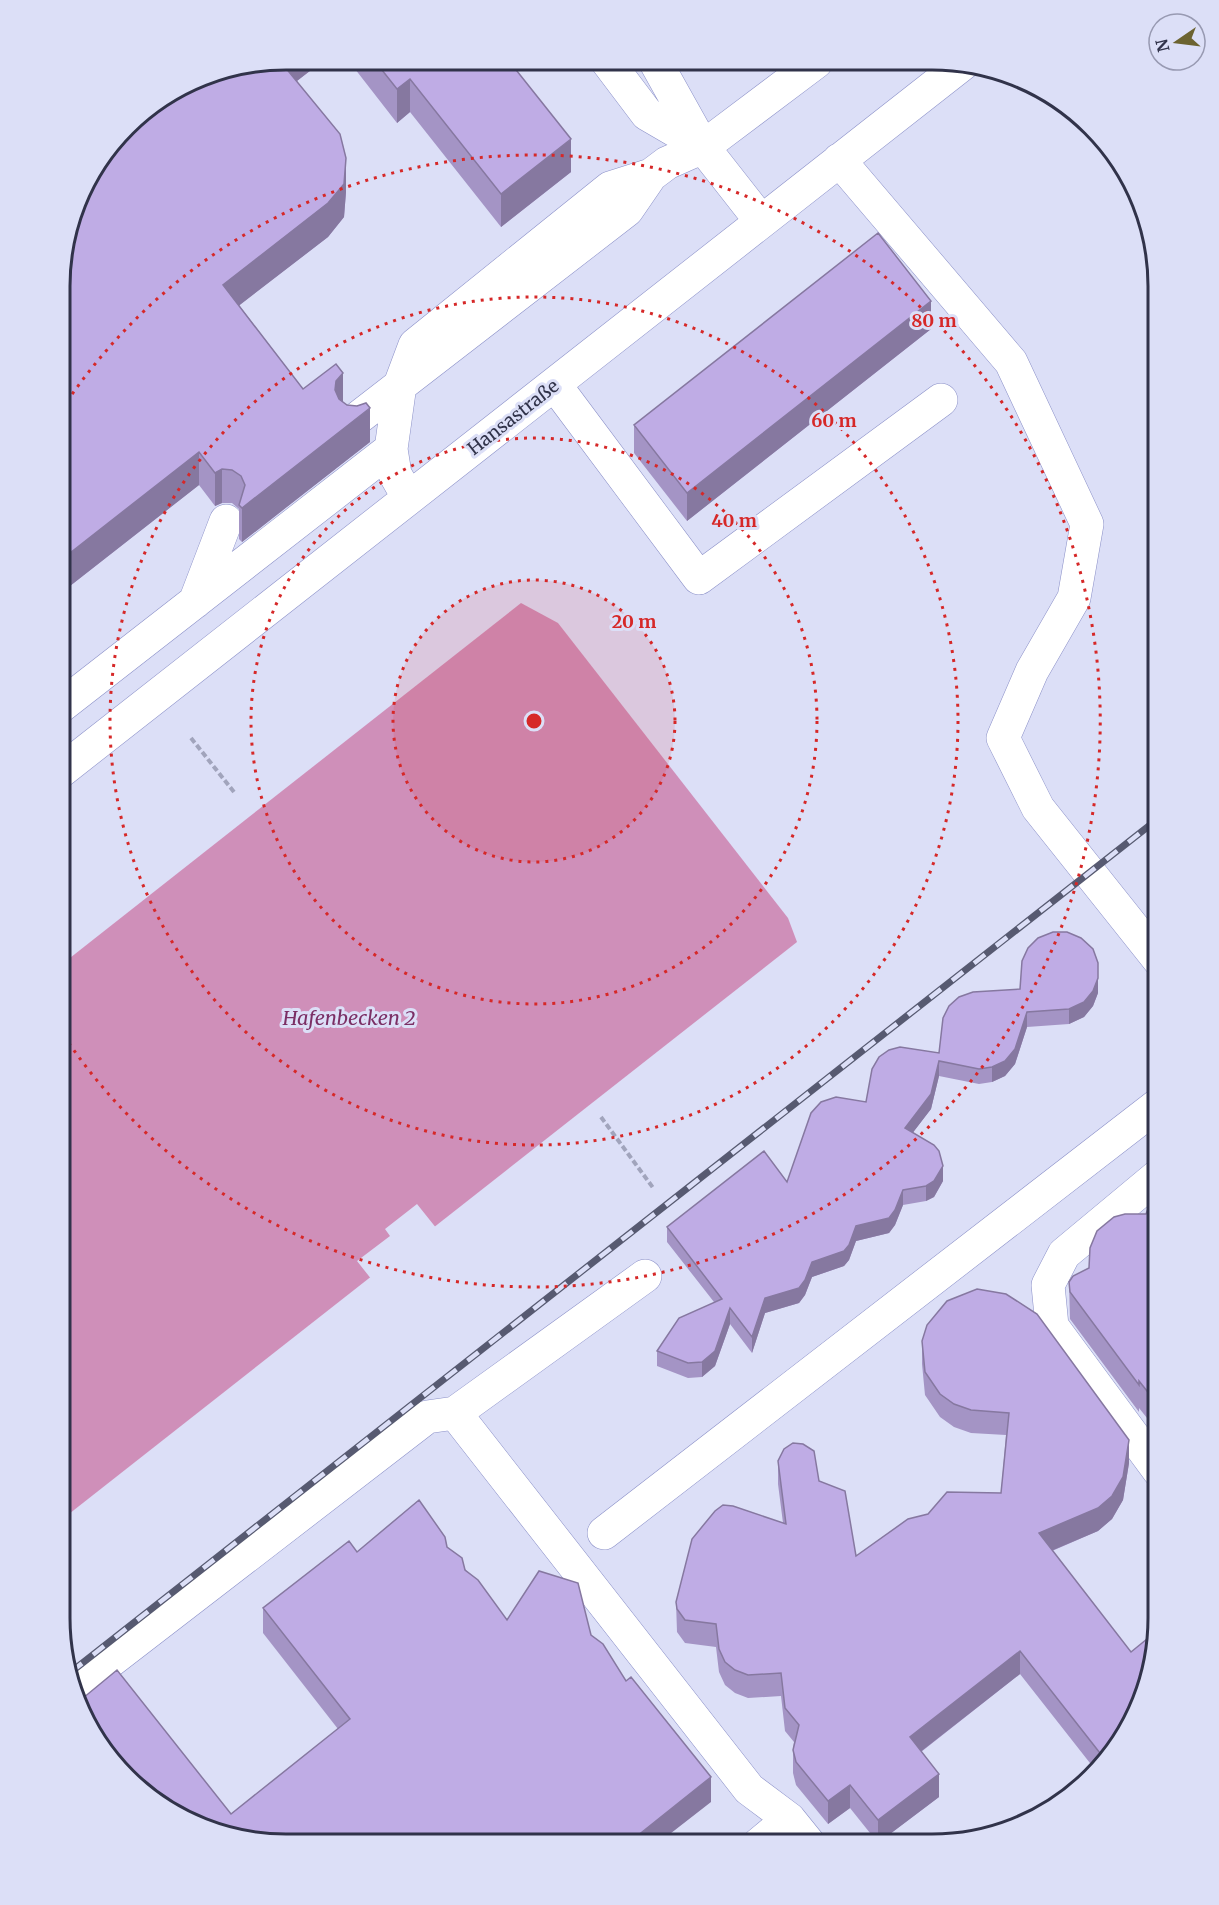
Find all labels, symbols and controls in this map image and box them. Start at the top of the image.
north arrow [1147,12,1207,72]
text: N [1151,37,1174,54]
text: 80 m [911,309,957,332]
street label: Hansastraße [463,374,563,460]
text: 60 m [811,409,857,432]
text: 40 m [711,509,757,532]
text: 20 m [612,610,656,633]
centre of rings [524,711,544,731]
water label: Hafenbecken 2 [281,1005,416,1030]

